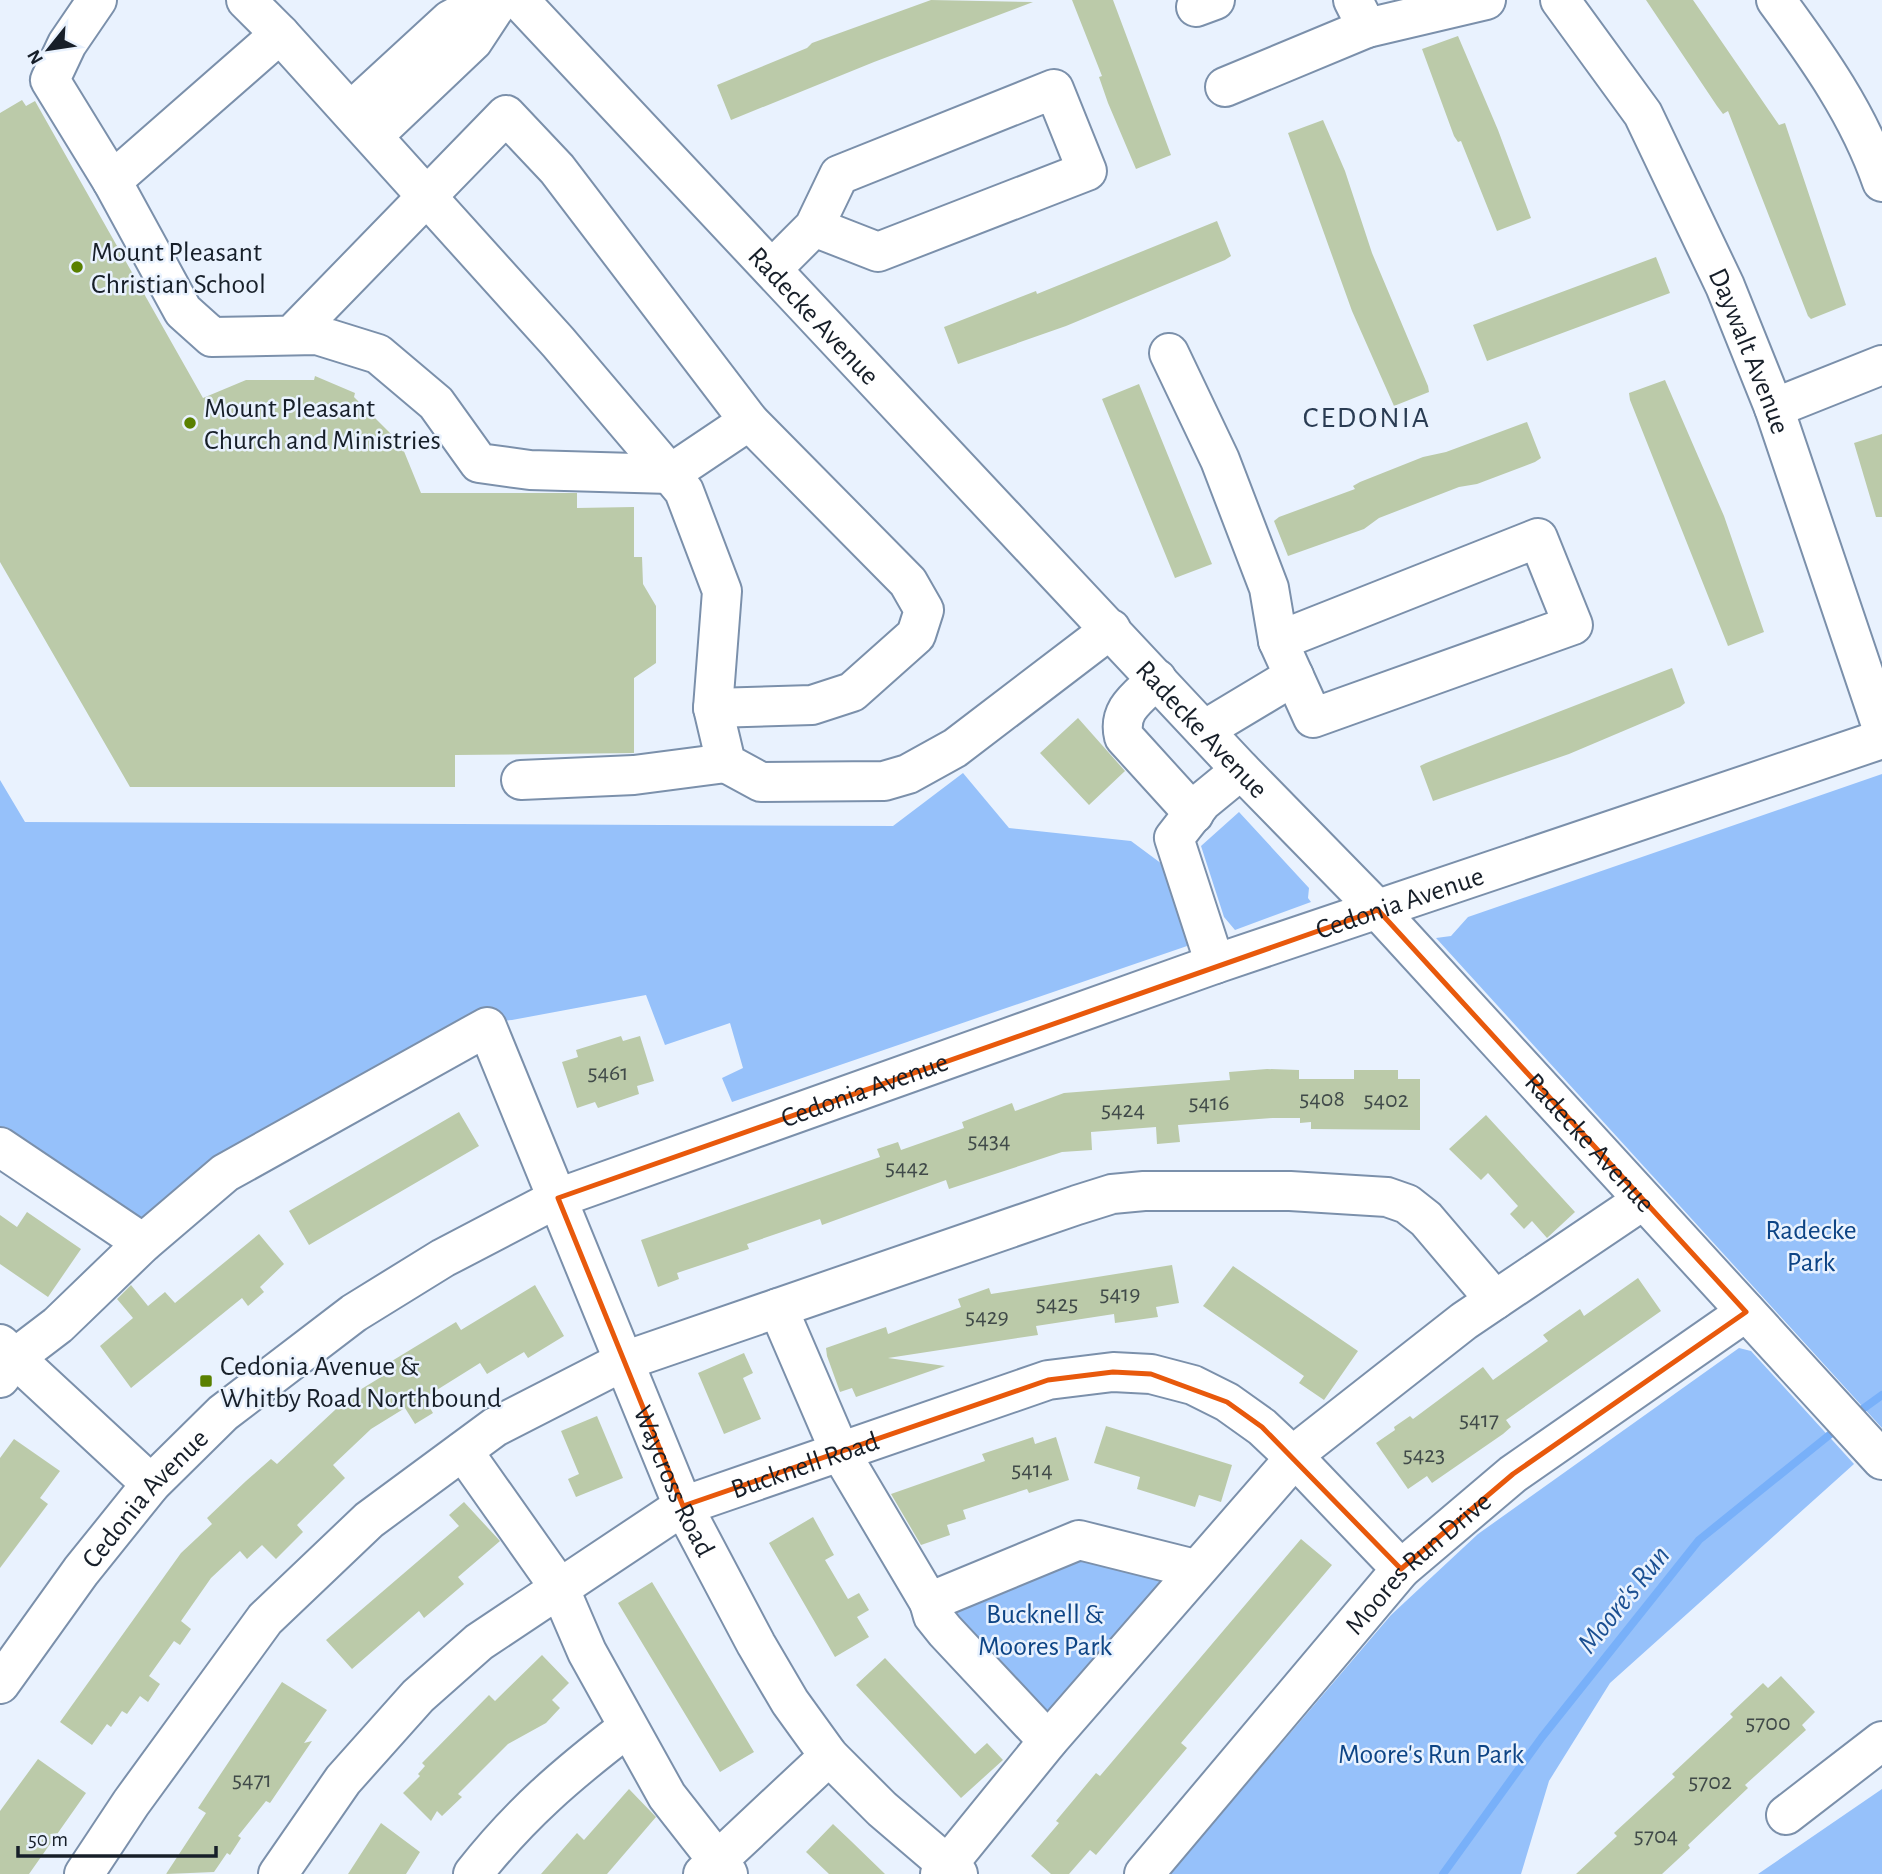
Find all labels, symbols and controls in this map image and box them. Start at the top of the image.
north arrow [14,14,84,84]
text: N [24,46,47,67]
place label: Mount Pleasant Christian School [91,239,266,299]
street label: Radecke Avenue [742,242,884,391]
marker: Mount Pleasant Christian School [69,259,85,275]
street label: Daywalt Avenue [1703,264,1794,438]
place label: Mount Pleasant Church and Ministries [204,395,441,455]
district label: CEDONIA [1303,403,1431,433]
marker: Mount Pleasant Church and Ministries [182,415,198,431]
street label: Radecke Avenue [1130,656,1272,804]
street label: Cedonia Avenue [1312,862,1488,945]
street label: Cedonia Avenue [778,1048,952,1133]
house number: 5461 [587,1061,629,1085]
street label: Radecke Avenue [1519,1068,1659,1218]
house number: 5408 [1299,1087,1345,1111]
house number: 5402 [1363,1088,1409,1112]
house number: 5416 [1188,1091,1230,1115]
house number: 5424 [1101,1098,1145,1122]
house number: 5434 [967,1129,1011,1153]
house number: 5442 [885,1156,929,1180]
park label: Radecke Park [1765,1217,1857,1277]
house number: 5419 [1099,1282,1141,1306]
house number: 5425 [1036,1292,1078,1316]
house number: 5429 [965,1305,1009,1329]
place label: Cedonia Avenue & Whitby Road Northbound [220,1353,502,1413]
marker: Cedonia Avenue & Whitby Road Northbound [198,1373,214,1389]
street label: Waycross Road [627,1402,719,1562]
house number: 5417 [1459,1408,1499,1432]
street label: Cedonia Avenue [77,1424,214,1574]
street label: Bucknell Road [728,1428,883,1504]
house number: 5423 [1403,1443,1445,1467]
house number: 5414 [1011,1458,1053,1482]
street label: Moores Run Drive [1340,1487,1497,1640]
water label: Moore's Run [1572,1540,1676,1659]
park label: Bucknell & Moores Park [978,1601,1112,1661]
house number: 5700 [1745,1711,1791,1735]
park label: Moore's Run Park [1338,1741,1524,1769]
house number: 5471 [232,1768,272,1792]
house number: 5702 [1688,1770,1732,1794]
scale bar [18,1814,215,1858]
house number: 5704 [1634,1824,1678,1848]
text: 50 m [28,1829,68,1850]

